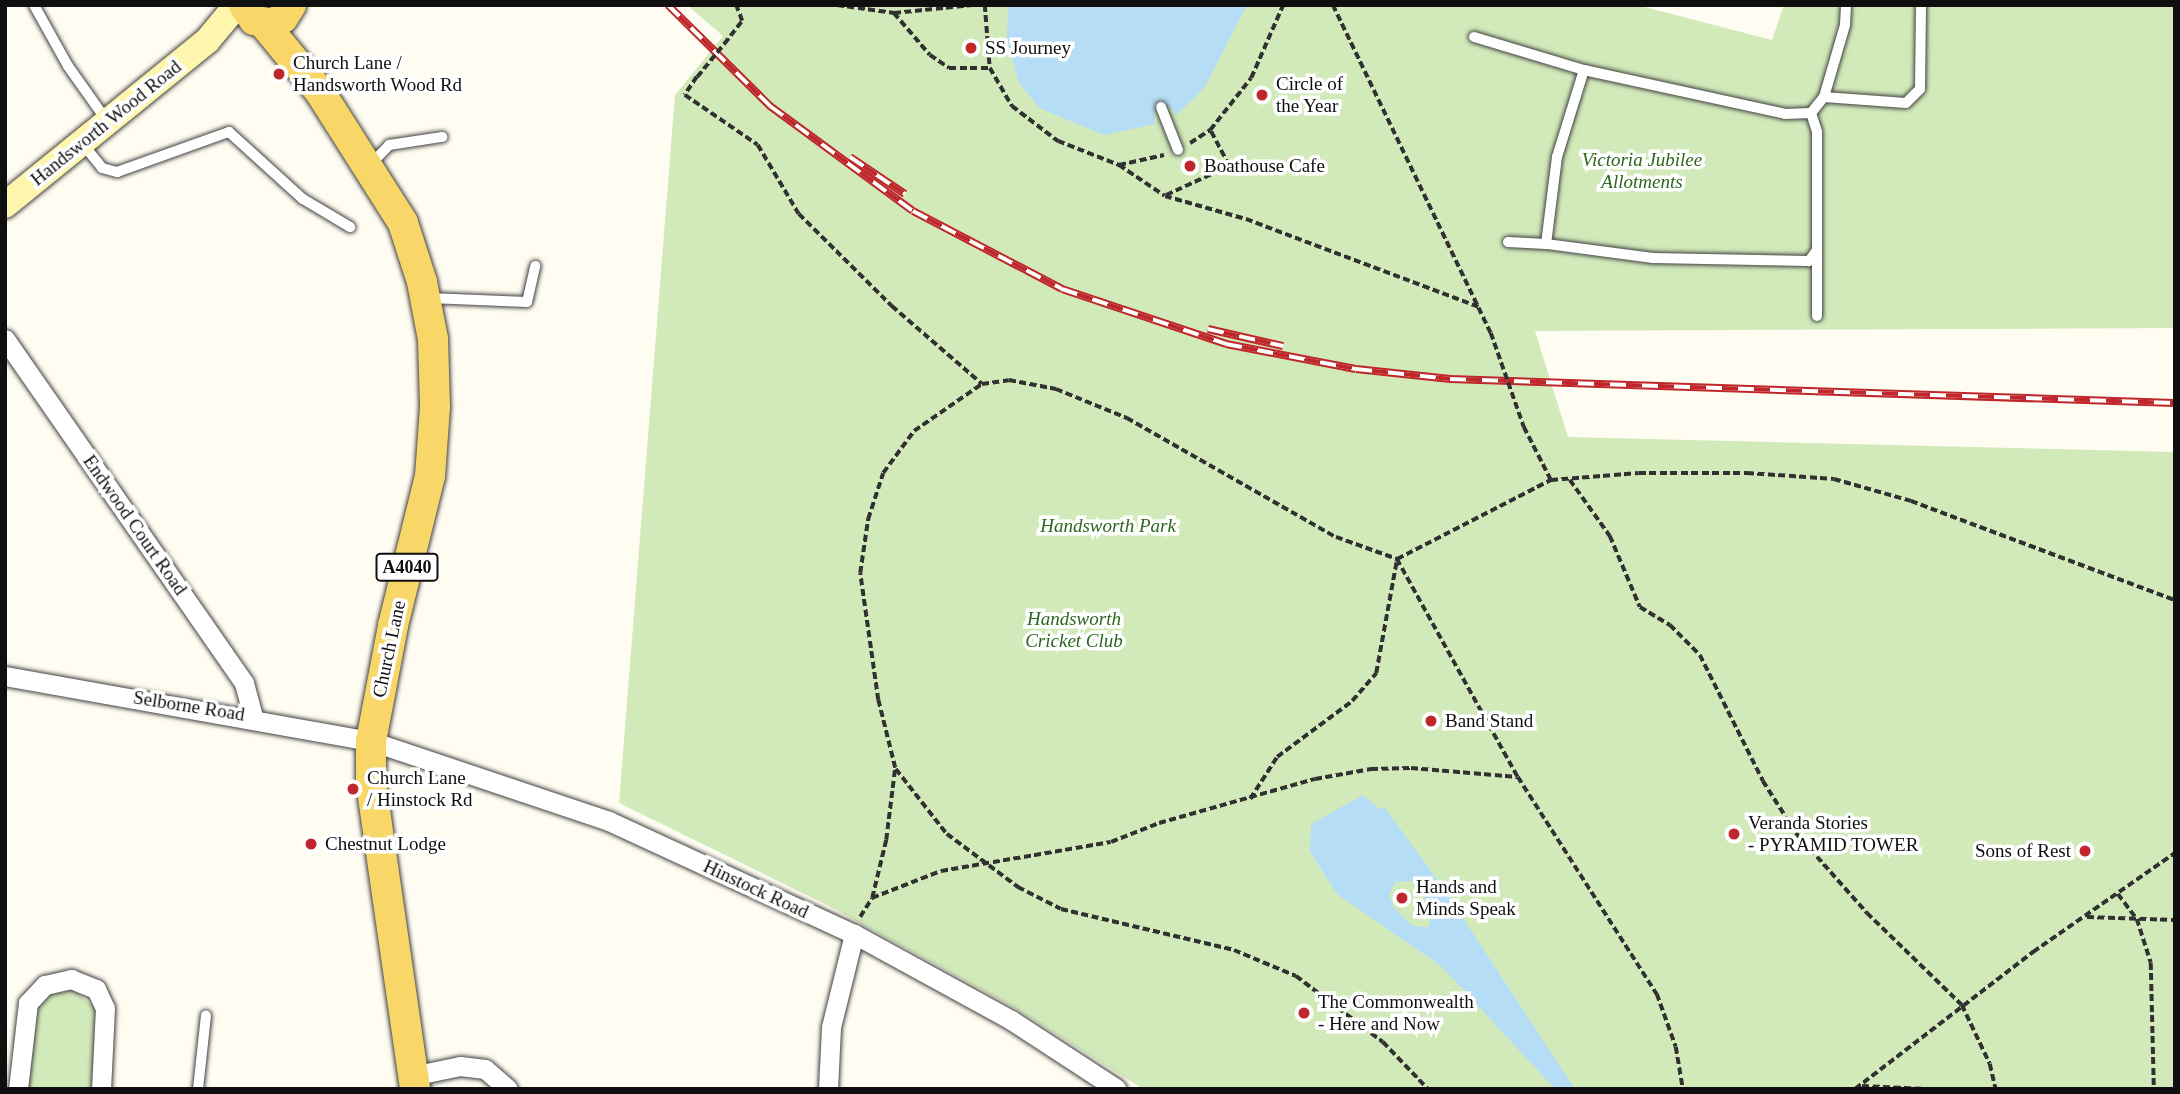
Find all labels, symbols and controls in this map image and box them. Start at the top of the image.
place label: SS Journey [985,37,1071,59]
marker: SS Journey [963,40,979,56]
place label: Church Lane / Handsworth Wood Rd [293,52,462,96]
street label: Handsworth Wood Road [26,55,186,191]
marker: Church Lane / Handsworth Wood Rd [271,66,287,82]
place label: Circle of the Year [1276,73,1343,117]
marker: Circle of the Year [1254,87,1270,103]
park label: Victoria Jubilee Allotments [1582,149,1702,193]
place label: Boathouse Cafe [1204,155,1325,177]
marker: Boathouse Cafe [1182,158,1198,174]
street label: Endwood Court Road [78,451,192,599]
park label: Handsworth Park [1040,515,1176,537]
road number: A4040 [376,552,438,582]
street label: Church Lane [368,598,410,700]
park label: Handsworth Cricket Club [1025,608,1123,652]
street label: Selborne Road [132,686,246,726]
place label: Band Stand [1445,710,1533,732]
marker: Band Stand [1423,713,1439,729]
place label: Church Lane / Hinstock Rd [367,767,473,811]
marker: Church Lane / Hinstock Rd [345,781,361,797]
place label: Veranda Stories - PYRAMID TOWER [1748,812,1919,856]
marker: Veranda Stories - PYRAMID TOWER [1726,826,1742,842]
place label: Chestnut Lodge [325,833,446,855]
marker: Chestnut Lodge [303,836,319,852]
place label: Sons of Rest [1975,840,2071,862]
marker: Sons of Rest [2077,843,2093,859]
street label: Hinstock Road [700,855,812,923]
place label: Hands and Minds Speak [1416,876,1516,920]
marker: Hands and Minds Speak [1394,890,1410,906]
place label: The Commonwealth - Here and Now [1318,991,1474,1035]
marker: The Commonwealth - Here and Now [1296,1005,1312,1021]

